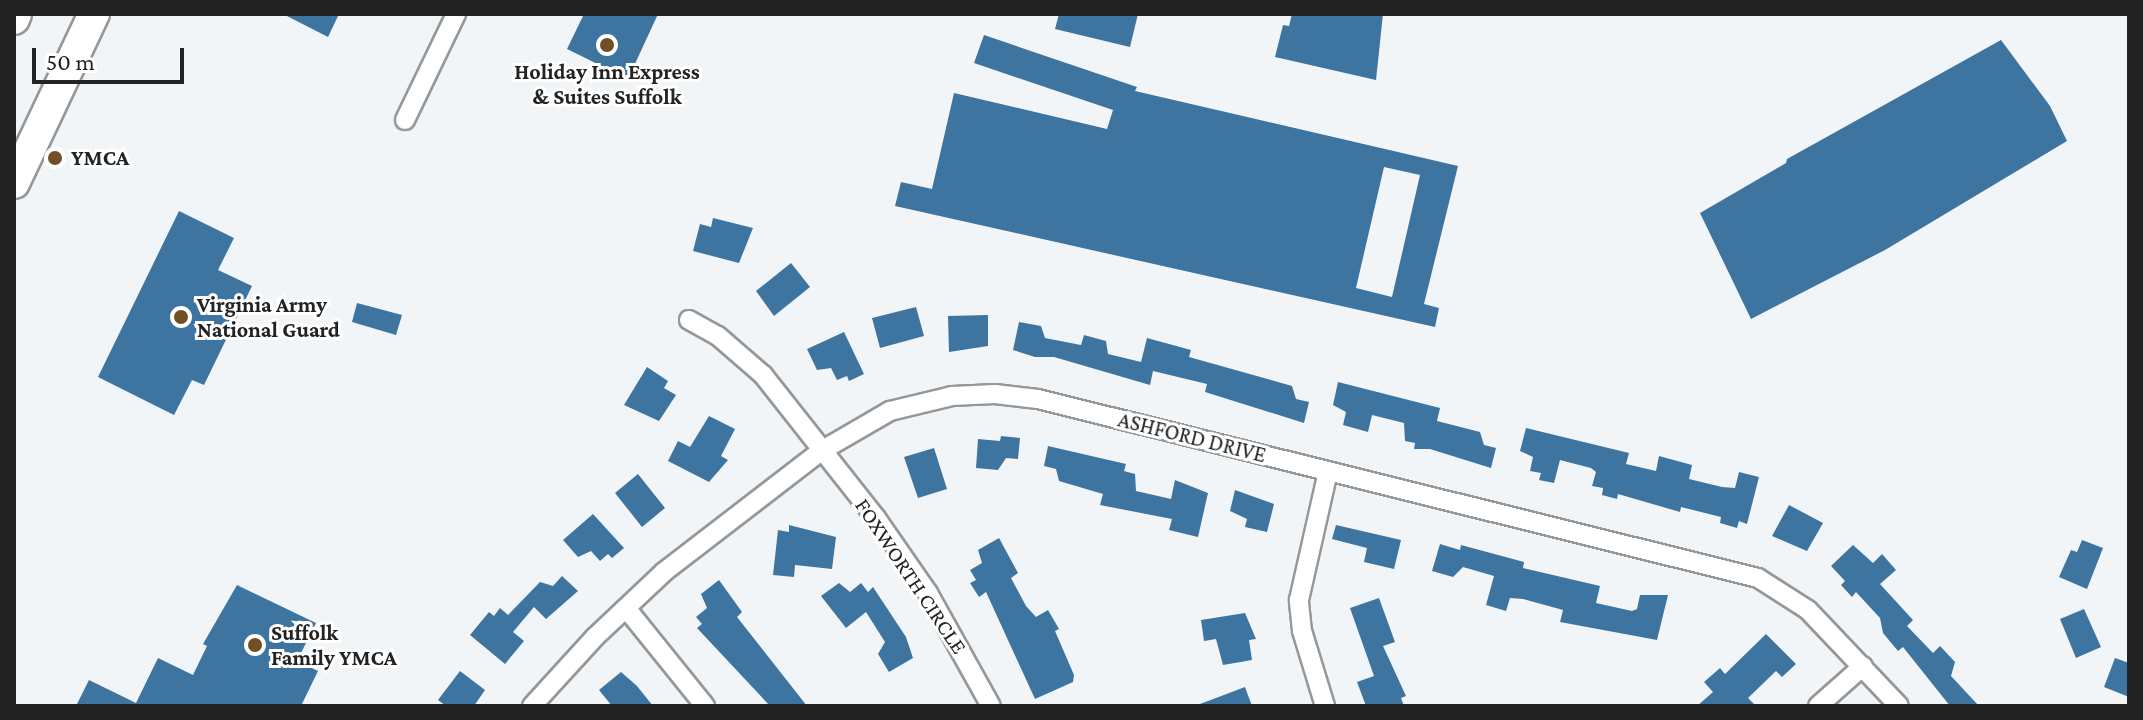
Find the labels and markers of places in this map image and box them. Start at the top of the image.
marker: Holiday Inn Express & Suites Suffolk [598,36,616,54]
place label: Holiday Inn Express & Suites Suffolk [514,58,700,110]
place label: YMCA [71,145,129,171]
marker: YMCA [46,149,64,167]
place label: Virginia Army National Guard [197,291,340,342]
marker: Virginia Army National Guard [172,308,190,326]
place label: Suffolk Family YMCA [271,619,397,670]
marker: Suffolk Family YMCA [246,636,264,654]

